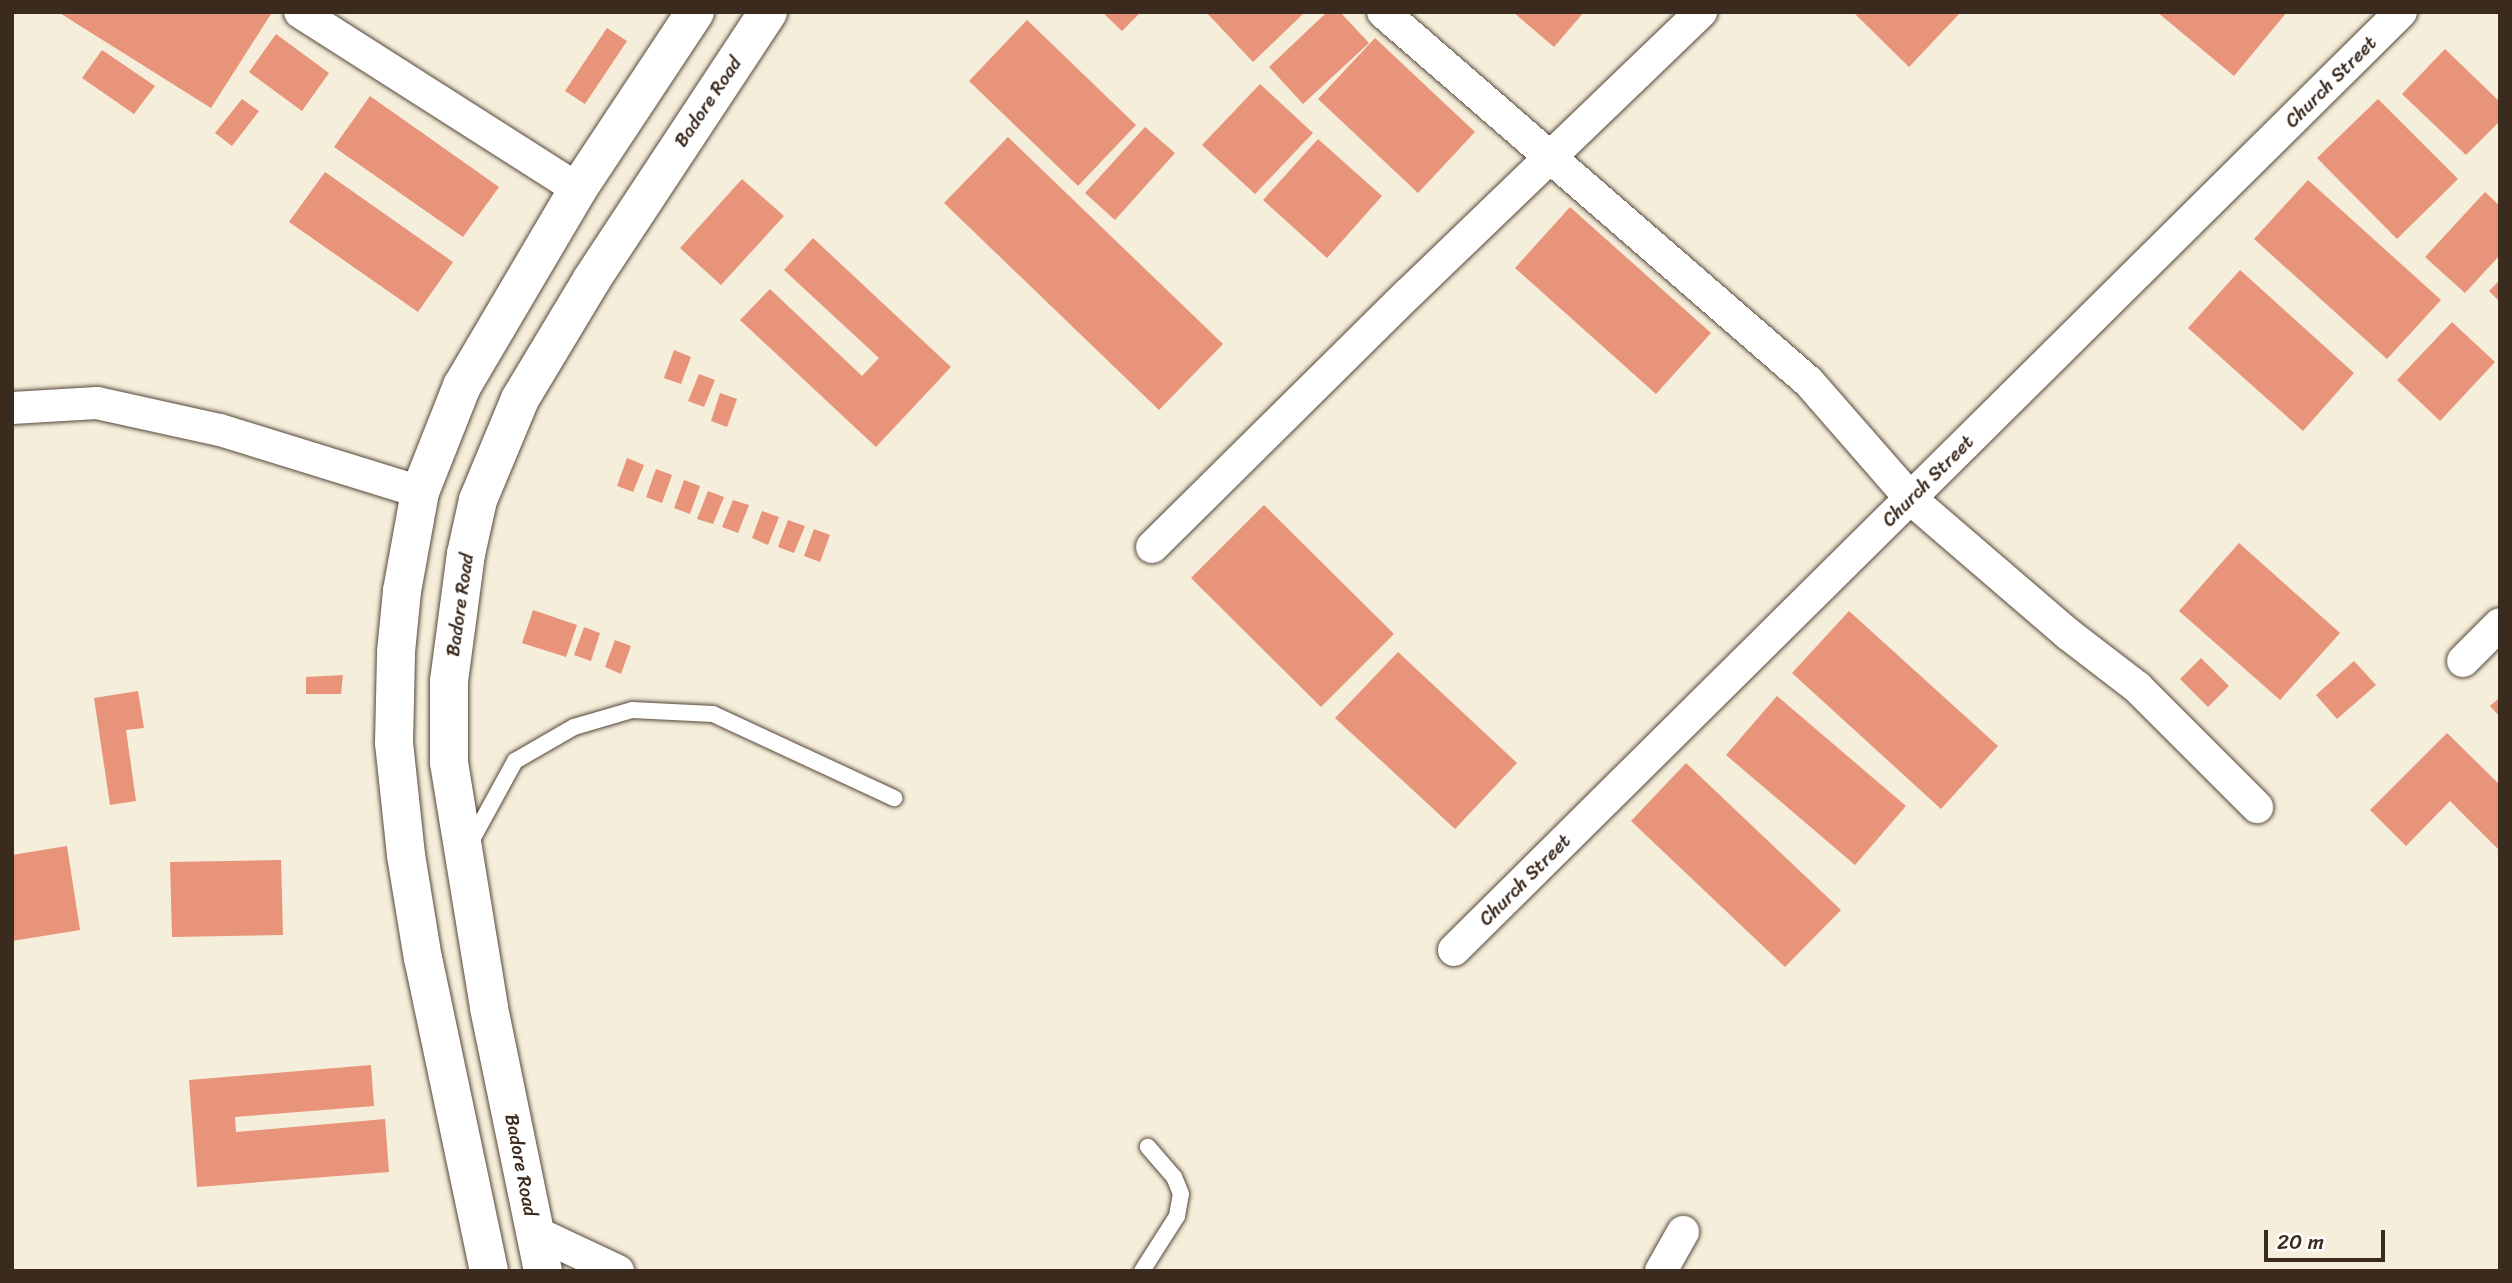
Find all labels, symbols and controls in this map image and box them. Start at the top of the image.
street label: Church Street [2281,32,2381,132]
street label: Badore Road [670,53,746,151]
street label: Church Street [1878,431,1978,531]
street label: Badore Road [441,552,479,658]
street label: Church Street [1475,830,1575,930]
street label: Badore Road [500,1112,542,1218]
scale bar [2267,1216,2388,1260]
text: 20 m [2277,1223,2324,1261]

